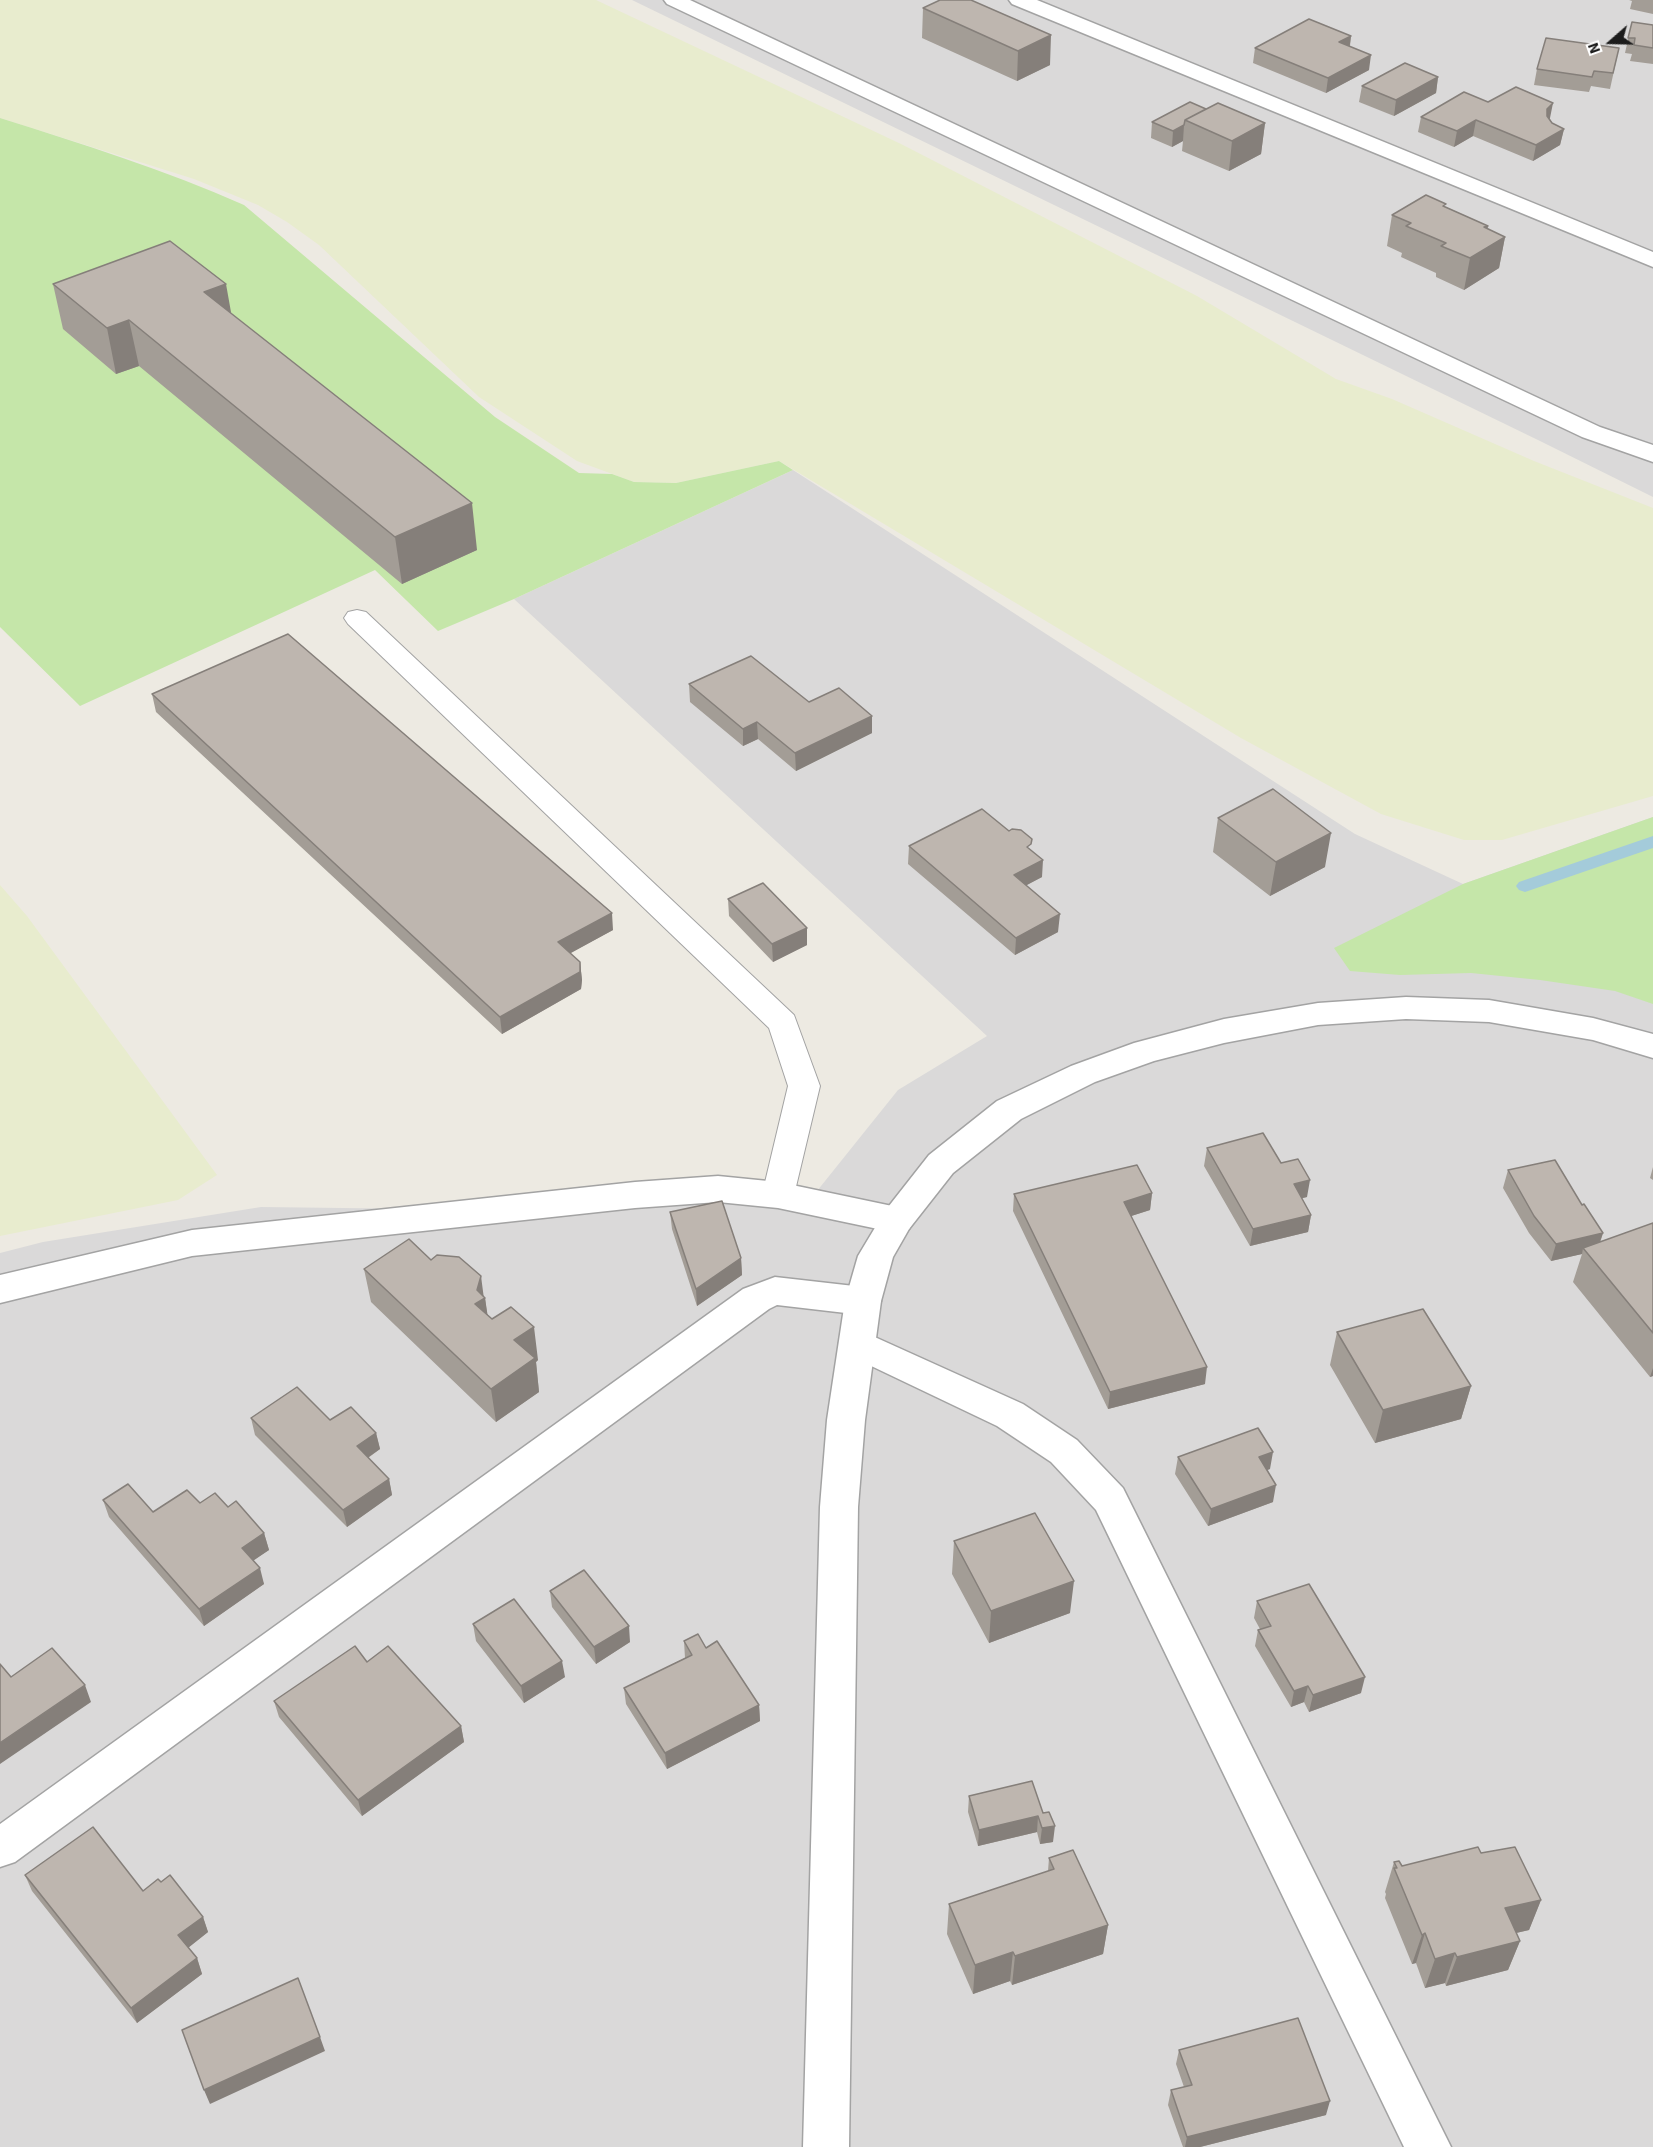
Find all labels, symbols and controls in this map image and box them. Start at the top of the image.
north arrow [1581,12,1641,72]
text: N [1582,39,1606,57]

